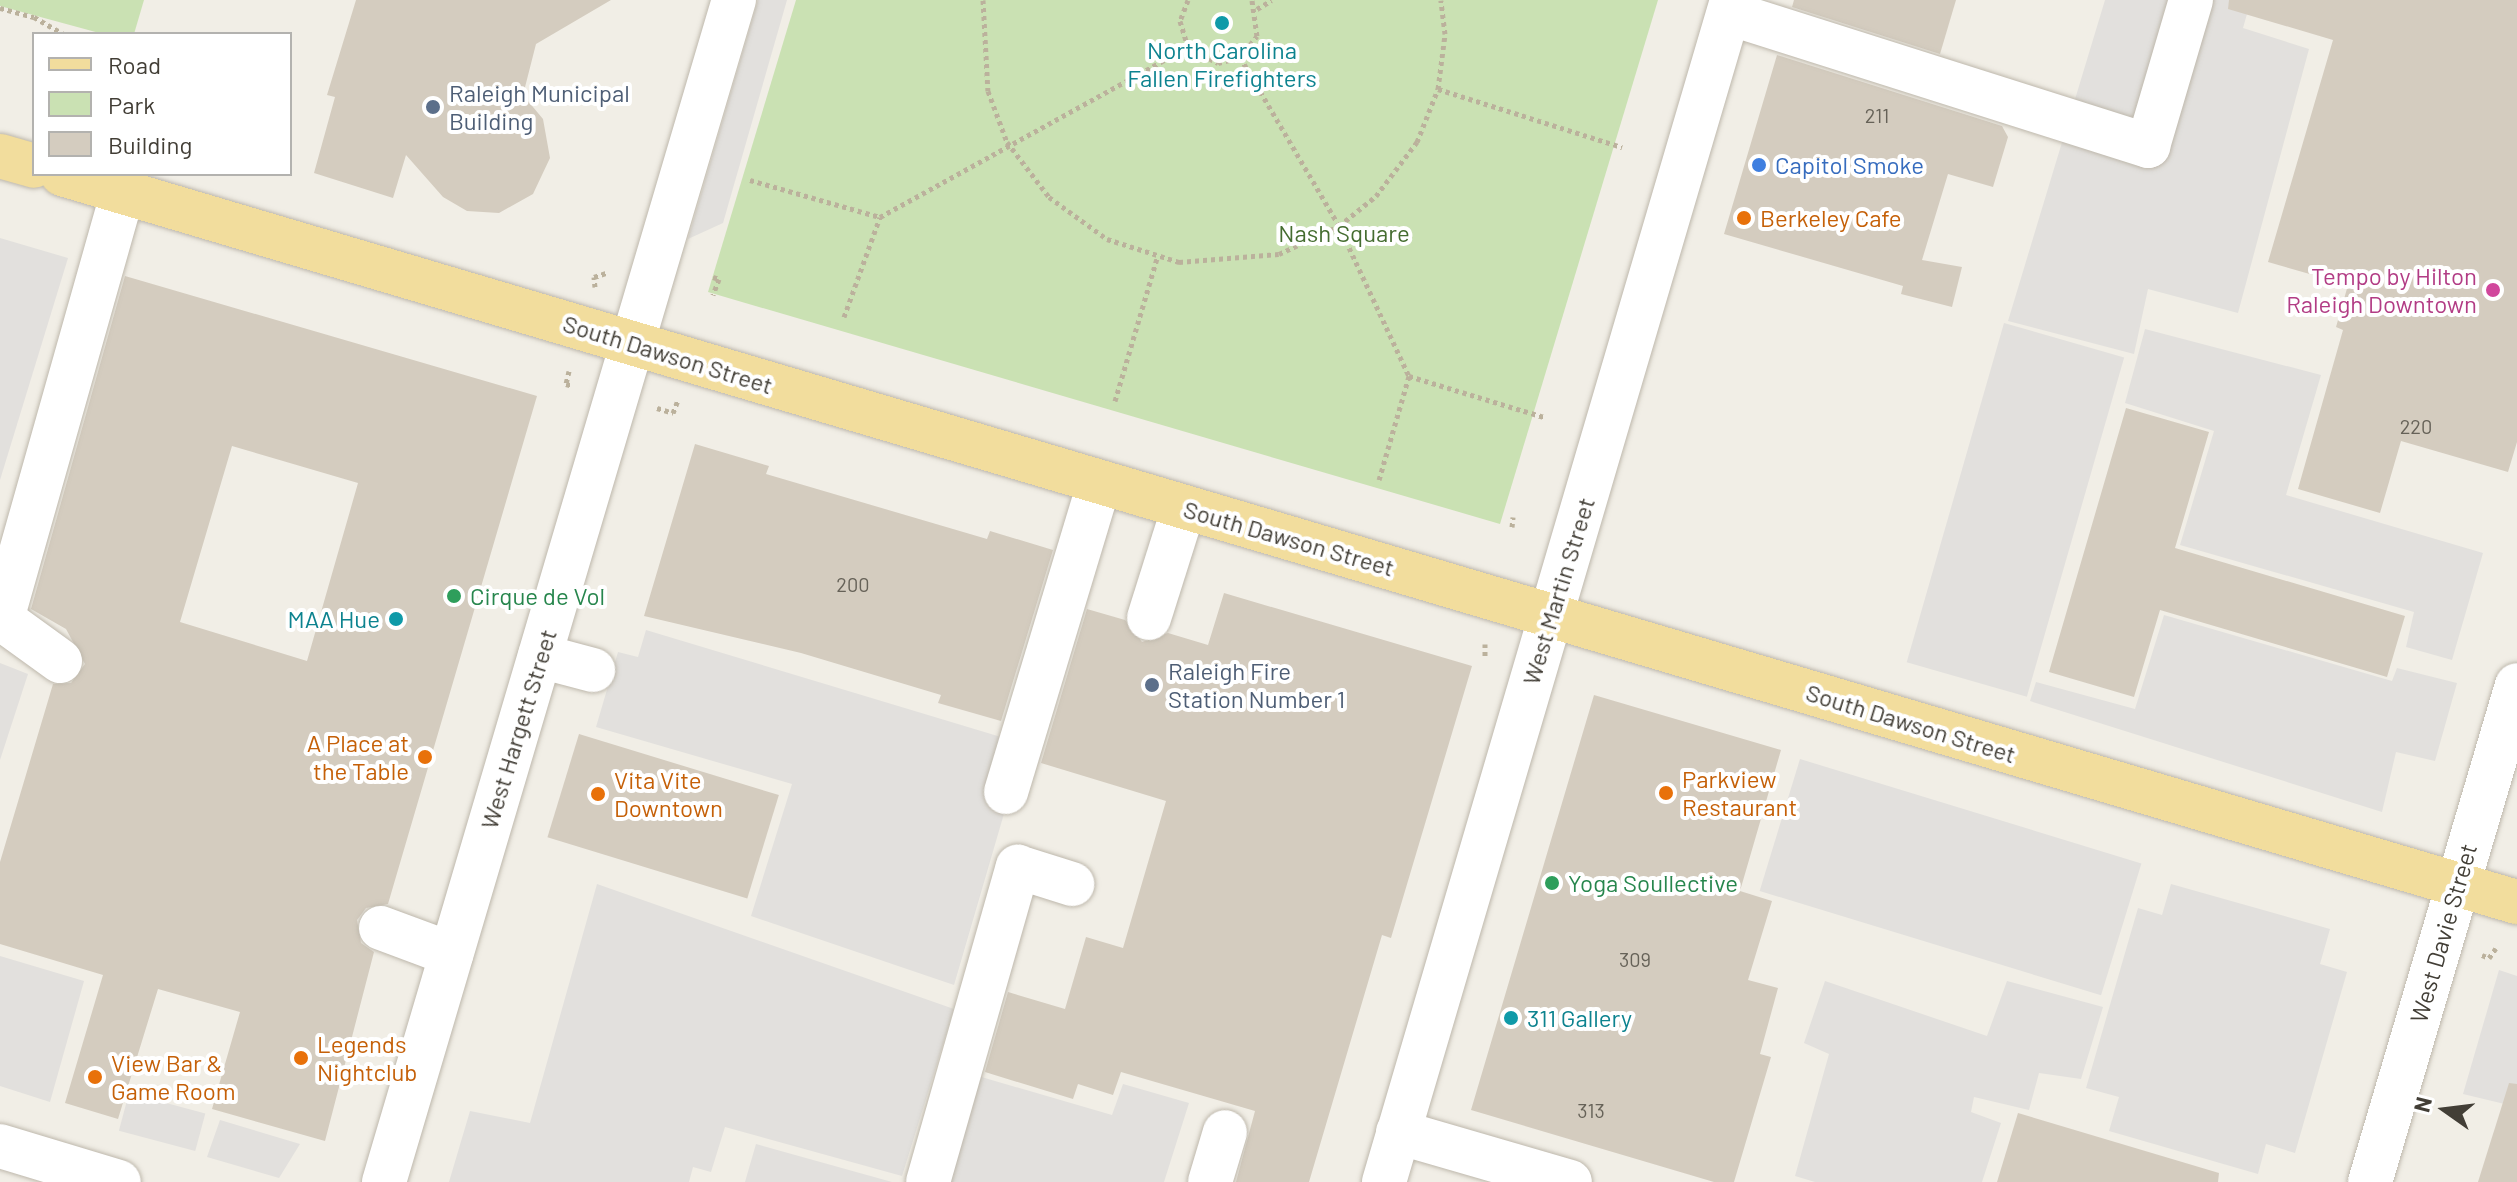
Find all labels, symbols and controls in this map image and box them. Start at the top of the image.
marker: North Carolina Fallen Firefighters [1213,14,1231,32]
legend [32,32,292,176]
place label: North Carolina Fallen Firefighters [1127,36,1317,92]
text: Road [108,50,161,79]
place label: Raleigh Municipal Building [449,79,630,135]
text: Park [108,90,155,119]
marker: Raleigh Municipal Building [424,98,442,116]
house number: 211 [1865,103,1889,127]
text: Building [108,130,192,159]
place label: Capitol Smoke [1775,151,1924,179]
marker: Capitol Smoke [1750,156,1768,174]
place label: Berkeley Cafe [1760,204,1902,232]
marker: Berkeley Cafe [1735,209,1753,227]
park label: Nash Square [1278,219,1410,247]
place label: Tempo by Hilton Raleigh Downtown [2286,262,2477,318]
marker: Tempo by Hilton Raleigh Downtown [2484,281,2502,299]
street label: South Dawson Street [560,308,776,400]
house number: 220 [2400,414,2432,438]
street label: South Dawson Street [1180,494,1398,582]
street label: West Martin Street [1516,494,1600,688]
house number: 200 [836,572,870,596]
place label: Cirque de Vol [470,582,605,610]
marker: Cirque de Vol [445,587,463,605]
place label: MAA Hue [288,605,380,633]
marker: MAA Hue [387,610,405,628]
street label: West Hargett Street [474,626,562,832]
place label: Raleigh Fire Station Number 1 [1168,657,1345,713]
marker: Raleigh Fire Station Number 1 [1143,676,1161,694]
street label: South Dawson Street [1803,677,2019,769]
place label: A Place at the Table [307,729,409,785]
marker: A Place at the Table [416,748,434,766]
place label: Parkview Restaurant [1682,765,1797,821]
place label: Vita Vite Downtown [614,766,723,822]
marker: Parkview Restaurant [1657,784,1675,802]
marker: Vita Vite Downtown [589,785,607,803]
street label: West Davie Street [2404,840,2482,1026]
place label: Yoga Soullective [1568,869,1738,897]
marker: Yoga Soullective [1543,874,1561,892]
house number: 309 [1619,947,1651,971]
place label: 311 Gallery [1527,1004,1632,1032]
marker: 311 Gallery [1502,1009,1520,1027]
place label: Legends Nightclub [317,1030,417,1086]
place label: View Bar & Game Room [111,1049,236,1105]
marker: Legends Nightclub [292,1049,310,1067]
marker: View Bar & Game Room [86,1068,104,1086]
north arrow [2405,1070,2485,1150]
text: N [2407,1094,2436,1114]
house number: 313 [1577,1098,1605,1122]

